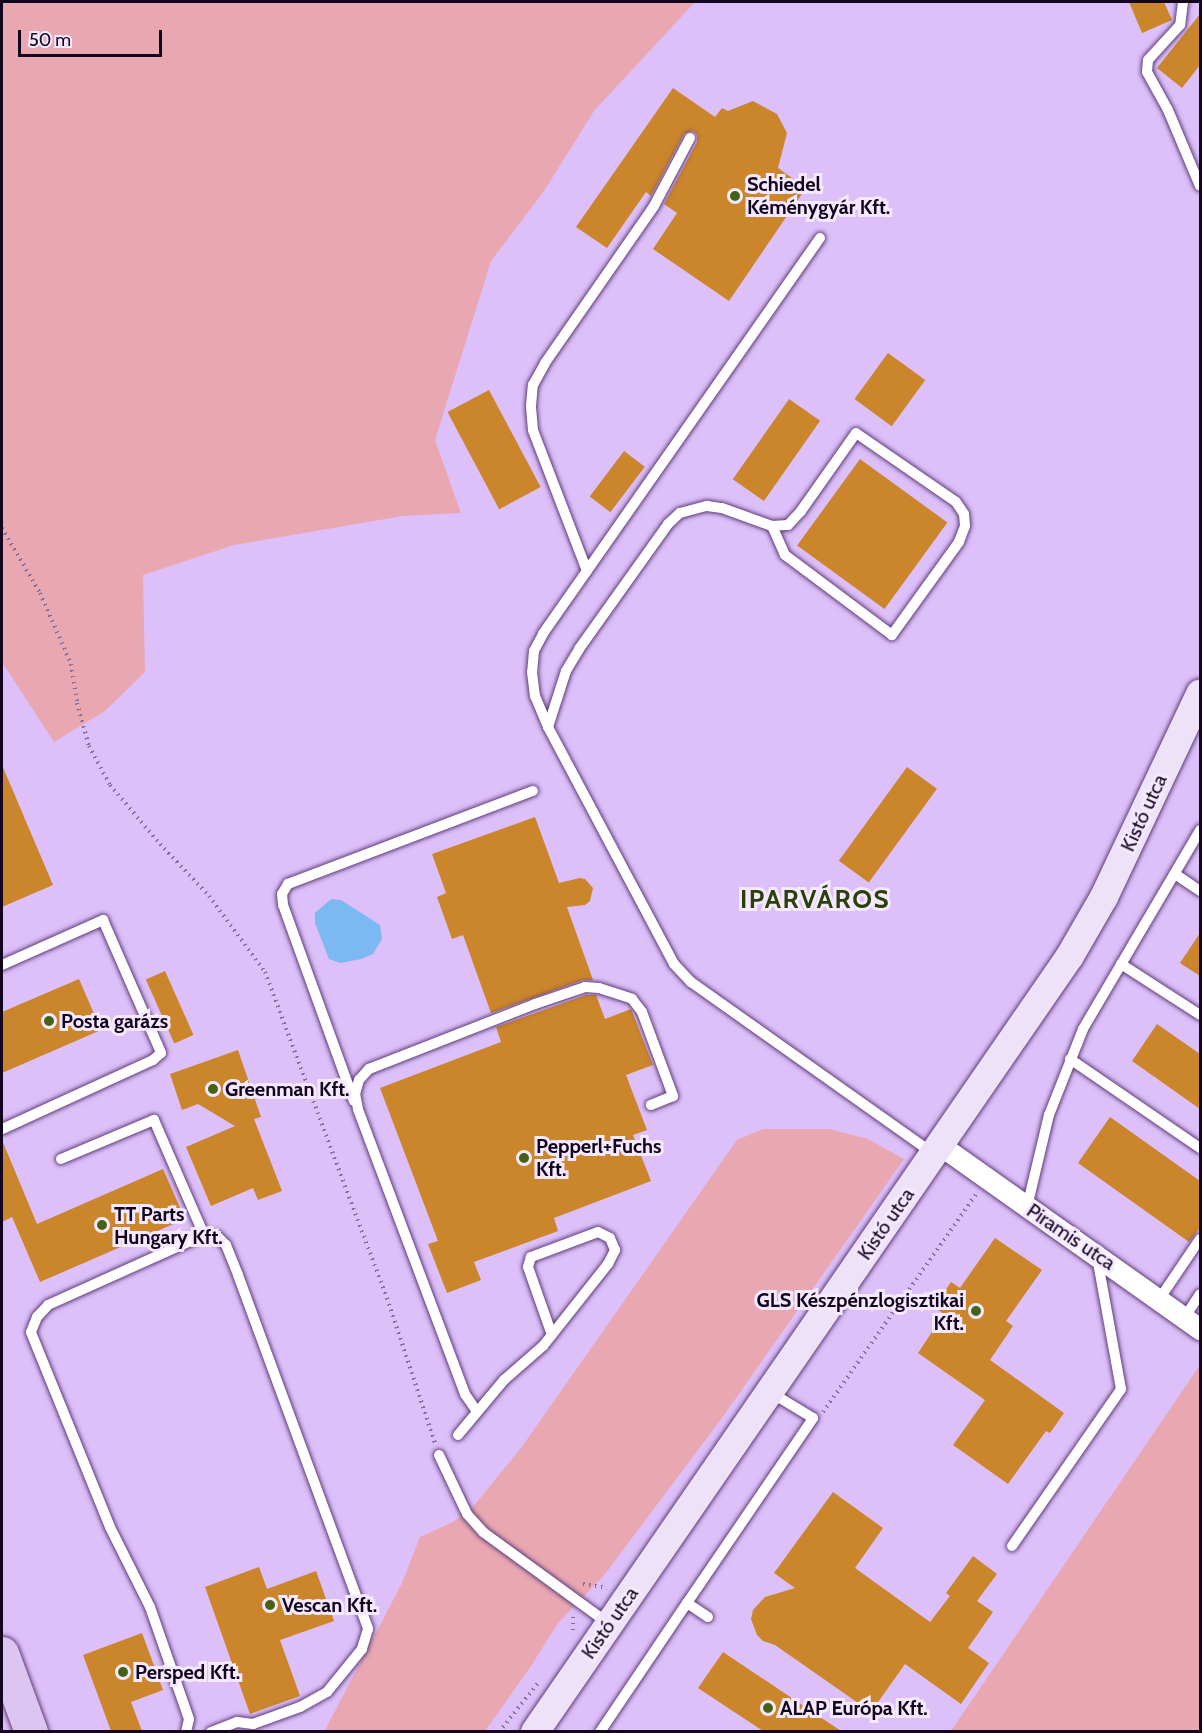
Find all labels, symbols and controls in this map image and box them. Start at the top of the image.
scale bar [21,18,165,56]
text: 50 m [29,29,71,51]
place label: Schiedel Kéménygyár Kft. [747,172,890,219]
marker: Schiedel Kéménygyár Kft. [728,189,742,203]
street label: Kistó utca [1116,771,1172,855]
district label: IPARVÁROS [740,884,890,916]
place label: Posta garázs [61,1009,168,1033]
marker: Posta garázs [42,1014,56,1028]
place label: Greenman Kft. [225,1077,350,1101]
marker: Greenman Kft. [206,1082,220,1096]
place label: Pepperl+Fuchs Kft. [536,1134,662,1181]
marker: Pepperl+Fuchs Kft. [517,1151,531,1165]
street label: Kistó utca [853,1183,919,1265]
street label: Piramis utca [1022,1199,1120,1275]
place label: TT Parts Hungary Kft. [114,1202,223,1249]
marker: TT Parts Hungary Kft. [95,1218,109,1232]
place label: GLS Készpénzlogisztikai Kft. [757,1288,964,1335]
marker: GLS Készpénzlogisztikai Kft. [969,1304,983,1318]
street label: Kistó utca [577,1582,643,1664]
place label: Vescan Kft. [282,1593,377,1617]
marker: Vescan Kft. [263,1598,277,1612]
place label: Persped Kft. [135,1660,240,1684]
marker: Persped Kft. [116,1665,130,1679]
place label: ALAP Európa Kft. [780,1696,928,1720]
marker: ALAP Európa Kft. [761,1701,775,1715]

